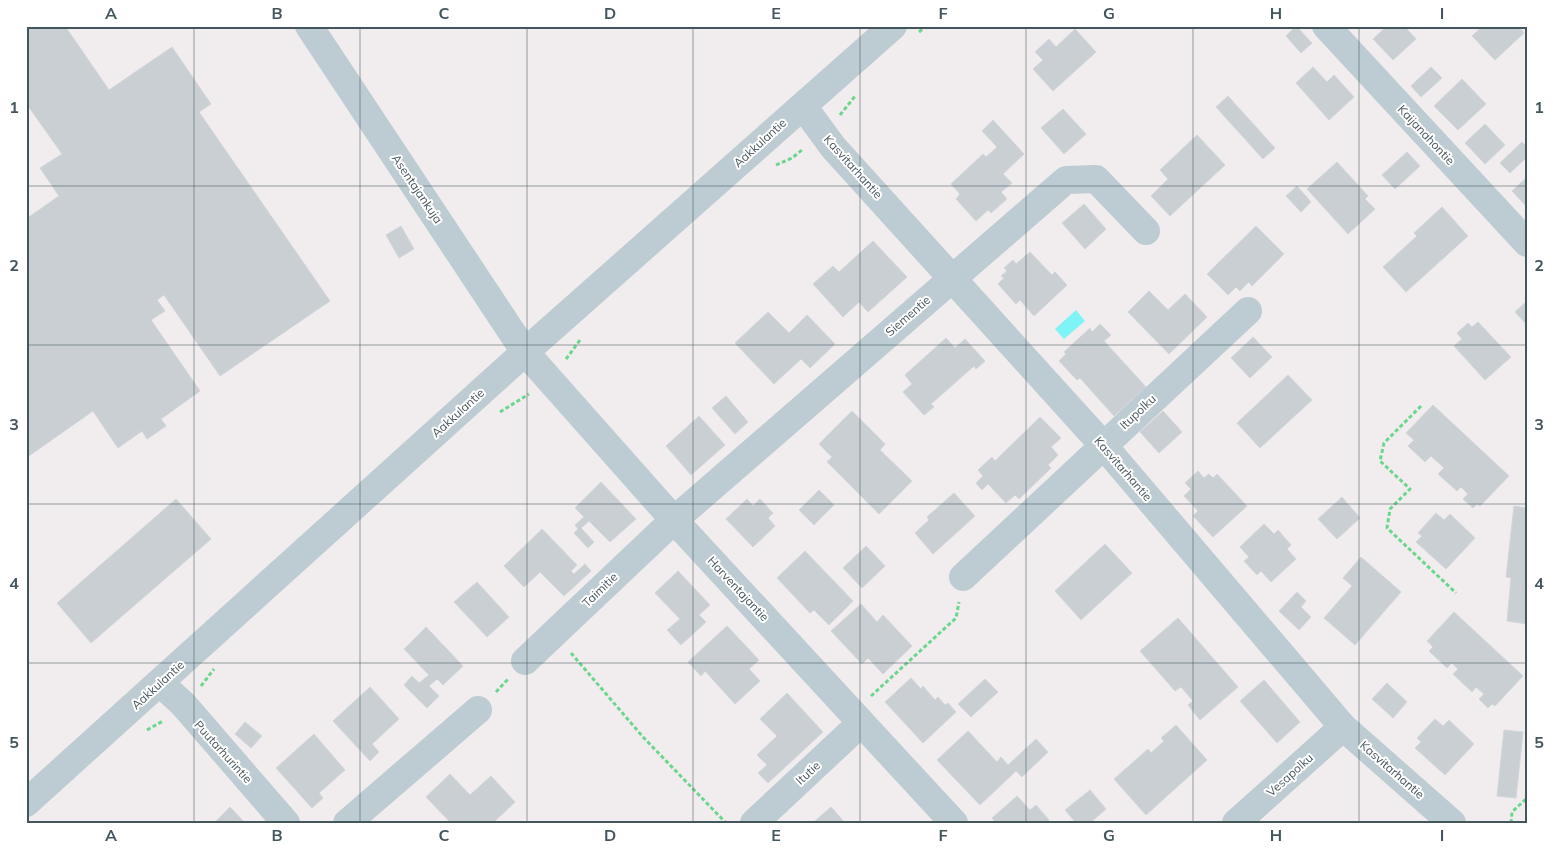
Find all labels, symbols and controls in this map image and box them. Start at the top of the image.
text: A [105,3,117,23]
text: B [271,3,283,23]
text: C [439,3,450,23]
text: D [604,3,616,23]
text: E [771,3,781,23]
text: F [938,3,948,23]
text: G [1103,3,1115,23]
text: H [1270,3,1282,23]
text: I [1440,3,1444,23]
text: 1 [9,97,19,117]
text: 1 [1534,97,1544,117]
street label: Kaijanahontie [1395,102,1458,168]
street label: Aakkulantie [730,115,789,170]
street label: Kasvitarhantie [821,132,886,202]
street label: Asentajankuja [389,151,446,226]
text: 2 [9,255,19,275]
text: 2 [1534,255,1544,275]
street label: Siementie [882,292,933,339]
street label: Aakkulantie [428,385,487,440]
street label: Itupolku [1116,391,1159,432]
text: 3 [9,414,19,434]
text: 3 [1534,414,1544,434]
street label: Kasvitarhantie [1091,433,1155,504]
street label: Harventajantie [705,553,772,624]
street label: Taimitie [579,569,620,610]
text: 4 [9,573,19,593]
text: 4 [1534,573,1544,593]
street label: Aakkulantie [128,657,187,712]
street label: Puutarhurintie [191,717,255,786]
text: 5 [9,732,19,752]
text: 5 [1534,732,1544,752]
street label: Kasvitarhantie [1357,738,1428,802]
street label: Vesapolku [1263,750,1316,799]
street label: Itutie [792,758,823,788]
text: A [105,825,117,845]
text: B [271,825,283,845]
text: C [439,825,450,845]
text: D [604,825,616,845]
text: E [771,825,781,845]
text: F [938,825,948,845]
text: G [1103,825,1115,845]
text: H [1270,825,1282,845]
text: I [1440,825,1444,845]

